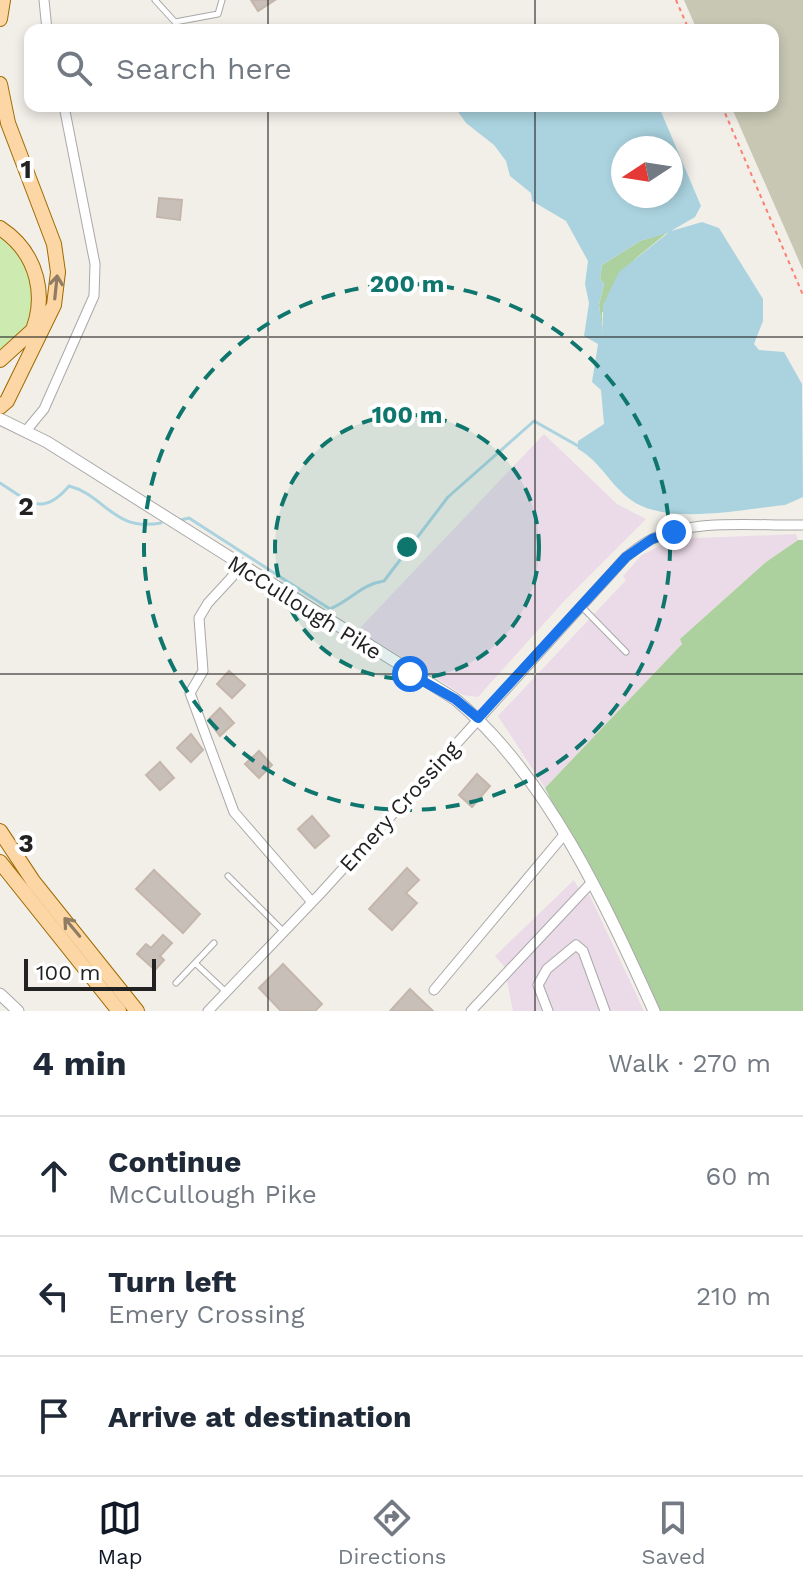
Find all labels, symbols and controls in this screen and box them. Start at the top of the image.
search box [24,24,779,112]
icon: search [52,46,96,90]
text: Search here [116,51,292,86]
north arrow [611,136,683,208]
text: 1 [20,154,32,184]
text: 200 m [370,270,444,298]
one-way arrow [49,274,64,301]
text: 100 m [372,401,442,429]
text: 2 [18,491,34,521]
route end [656,514,692,550]
centre of rings [393,533,421,561]
street label: McCullough Pike [223,550,386,665]
route start [392,656,428,692]
street label: Emery Crossing [334,736,464,876]
text: 3 [18,828,34,858]
one-way arrow [63,918,81,938]
scale bar [24,955,156,991]
text: 100 m [36,960,100,985]
text: 4 min [32,1043,127,1083]
text: Walk · 270 m [608,1048,771,1078]
text: Continue [108,1144,241,1179]
icon: ahead [32,1154,76,1198]
text: 60 m [705,1161,771,1191]
text: McCullough Pike [108,1179,317,1209]
text: Turn left [108,1264,236,1299]
icon: left [32,1274,76,1318]
text: 210 m [696,1281,771,1311]
text: Emery Crossing [108,1299,304,1329]
icon: arrive [32,1394,76,1438]
text: Arrive at destination [108,1399,412,1434]
tab: Map [98,1496,142,1569]
tab: Directions [338,1496,446,1569]
tab: Saved [642,1496,705,1569]

